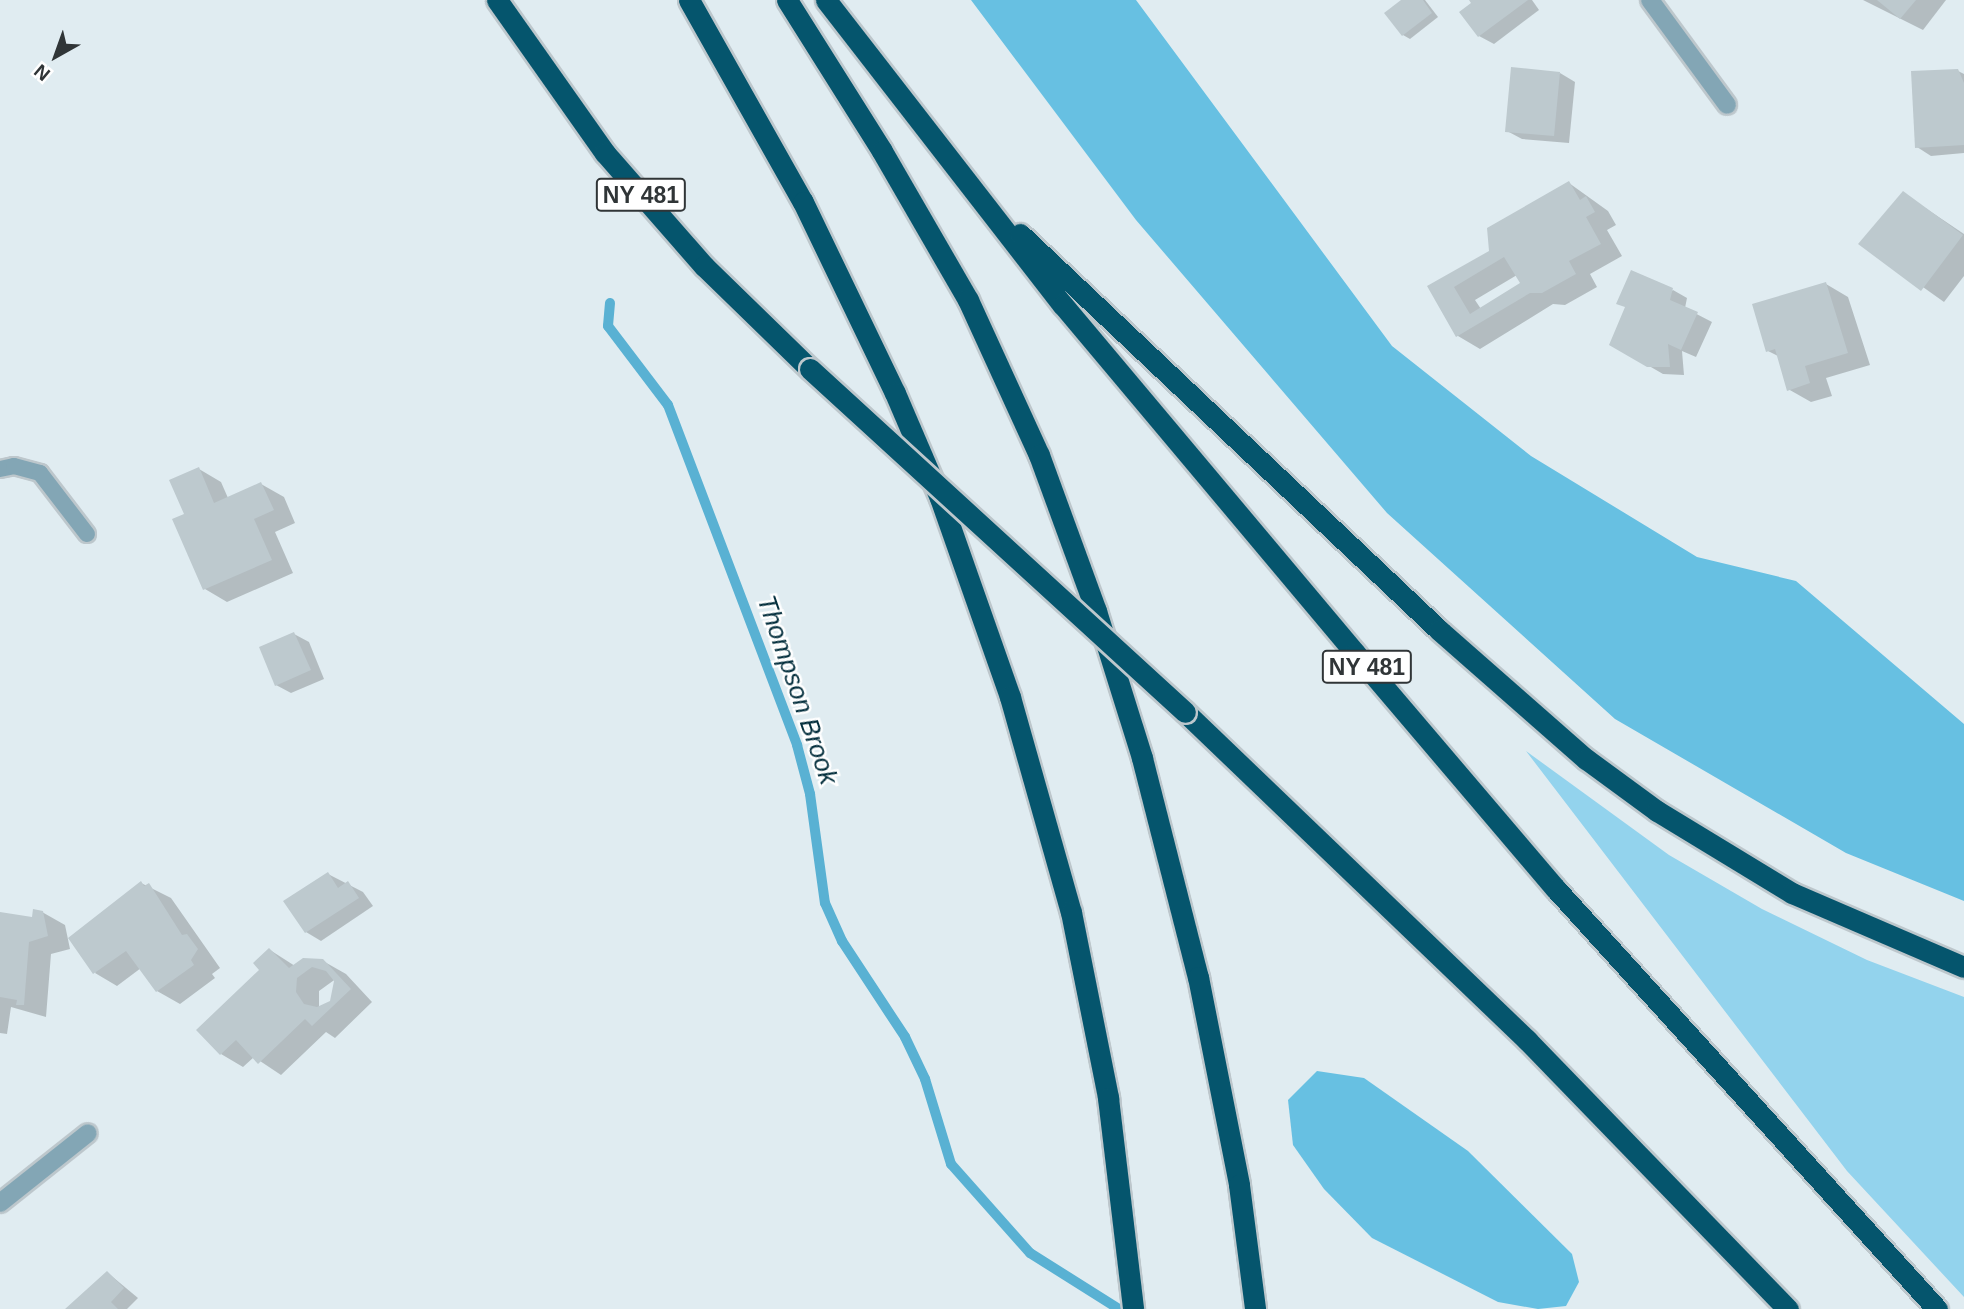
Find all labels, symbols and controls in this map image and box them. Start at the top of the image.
north arrow [21,21,91,91]
text: N [30,60,54,85]
road number: NY 481 [596,176,686,214]
water label: Thompson Brook [750,591,844,789]
road number: NY 481 [1322,648,1412,687]

